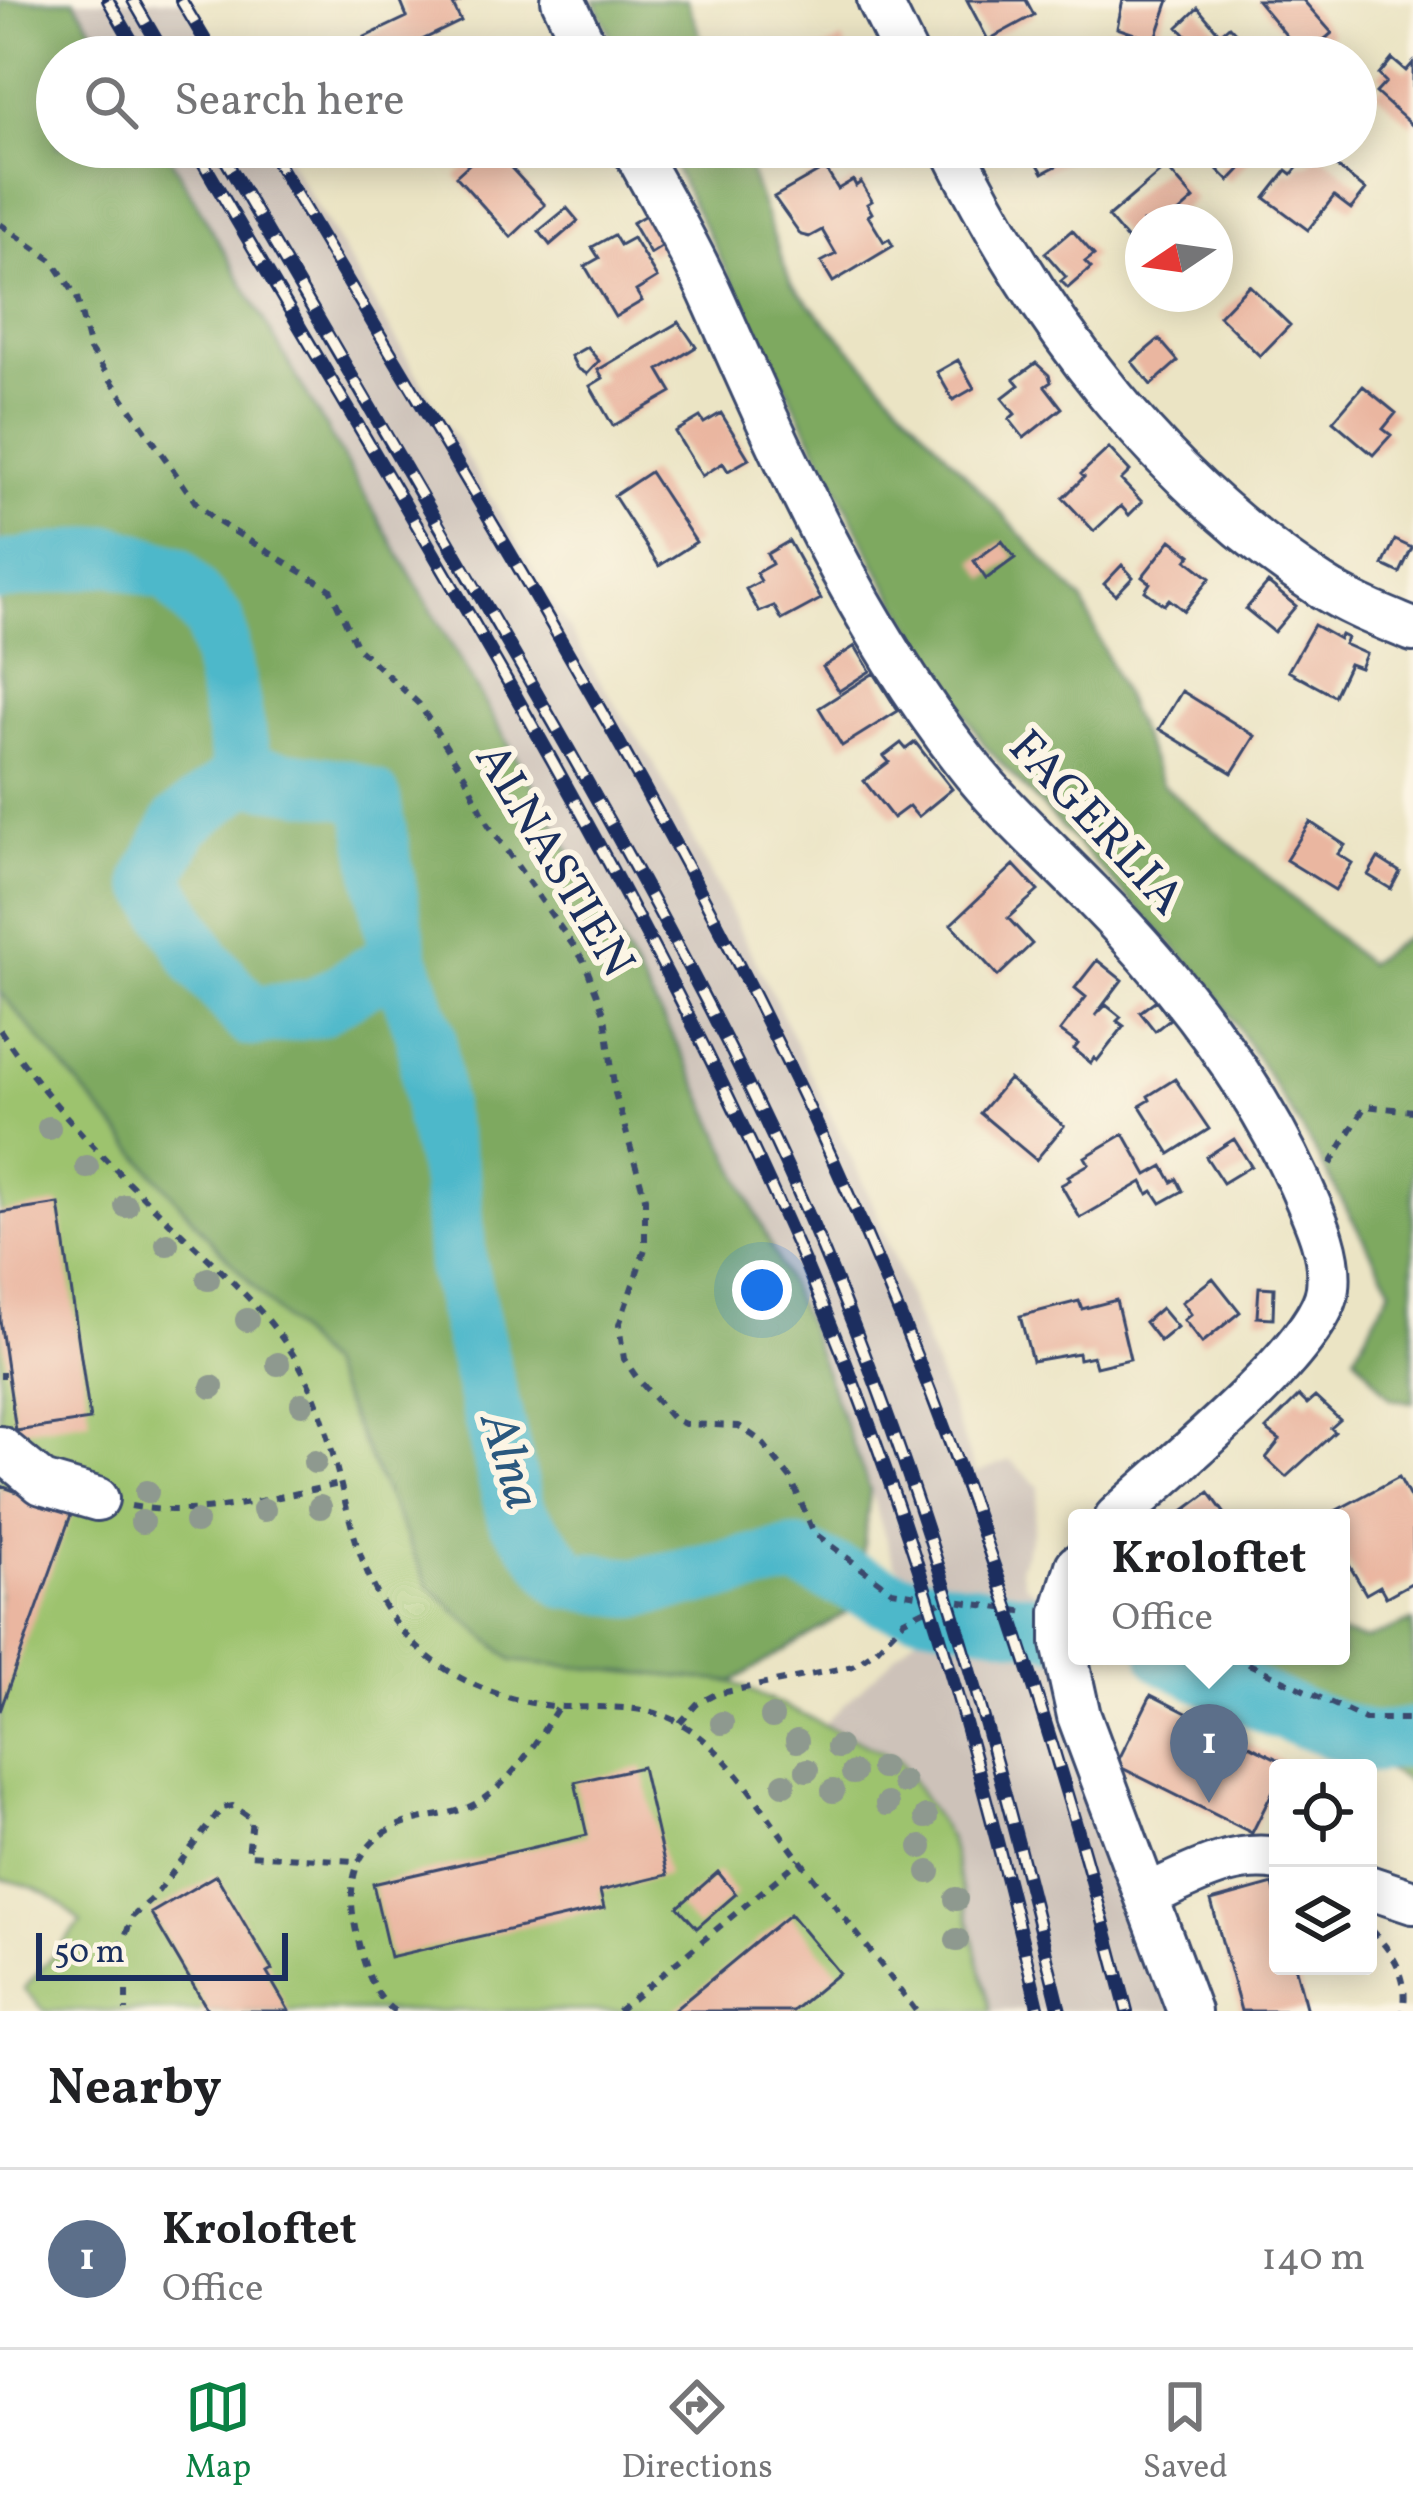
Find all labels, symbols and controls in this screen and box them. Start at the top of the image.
search box [36,36,1377,168]
icon: search [78,69,144,135]
text: Search here [174,71,405,134]
north arrow [1125,204,1233,312]
street label: FAGERLIA [992,717,1198,931]
street label: ALNASTIEN [457,731,649,991]
your location [732,1260,792,1320]
water label: Alna [459,1402,556,1518]
popup [1068,1509,1350,1665]
text: Kroloftet [1112,1529,1306,1592]
text: Office [1112,1592,1213,1646]
pin: 1 [1170,1704,1248,1803]
map controls [1269,1759,1377,1975]
button: locate [1269,1759,1377,1867]
button: layers [1269,1867,1377,1975]
scale bar [36,1927,288,1980]
text: 50 m [54,1931,125,1977]
text: Nearby [48,2054,222,2125]
text: Kroloftet [162,2200,357,2263]
text: 1 [79,2232,95,2286]
text: 140 m [1262,2232,1365,2286]
text: Office [162,2263,263,2317]
tab: Map [185,2374,251,2492]
tab: Directions [621,2374,773,2492]
tab: Saved [1143,2374,1228,2492]

